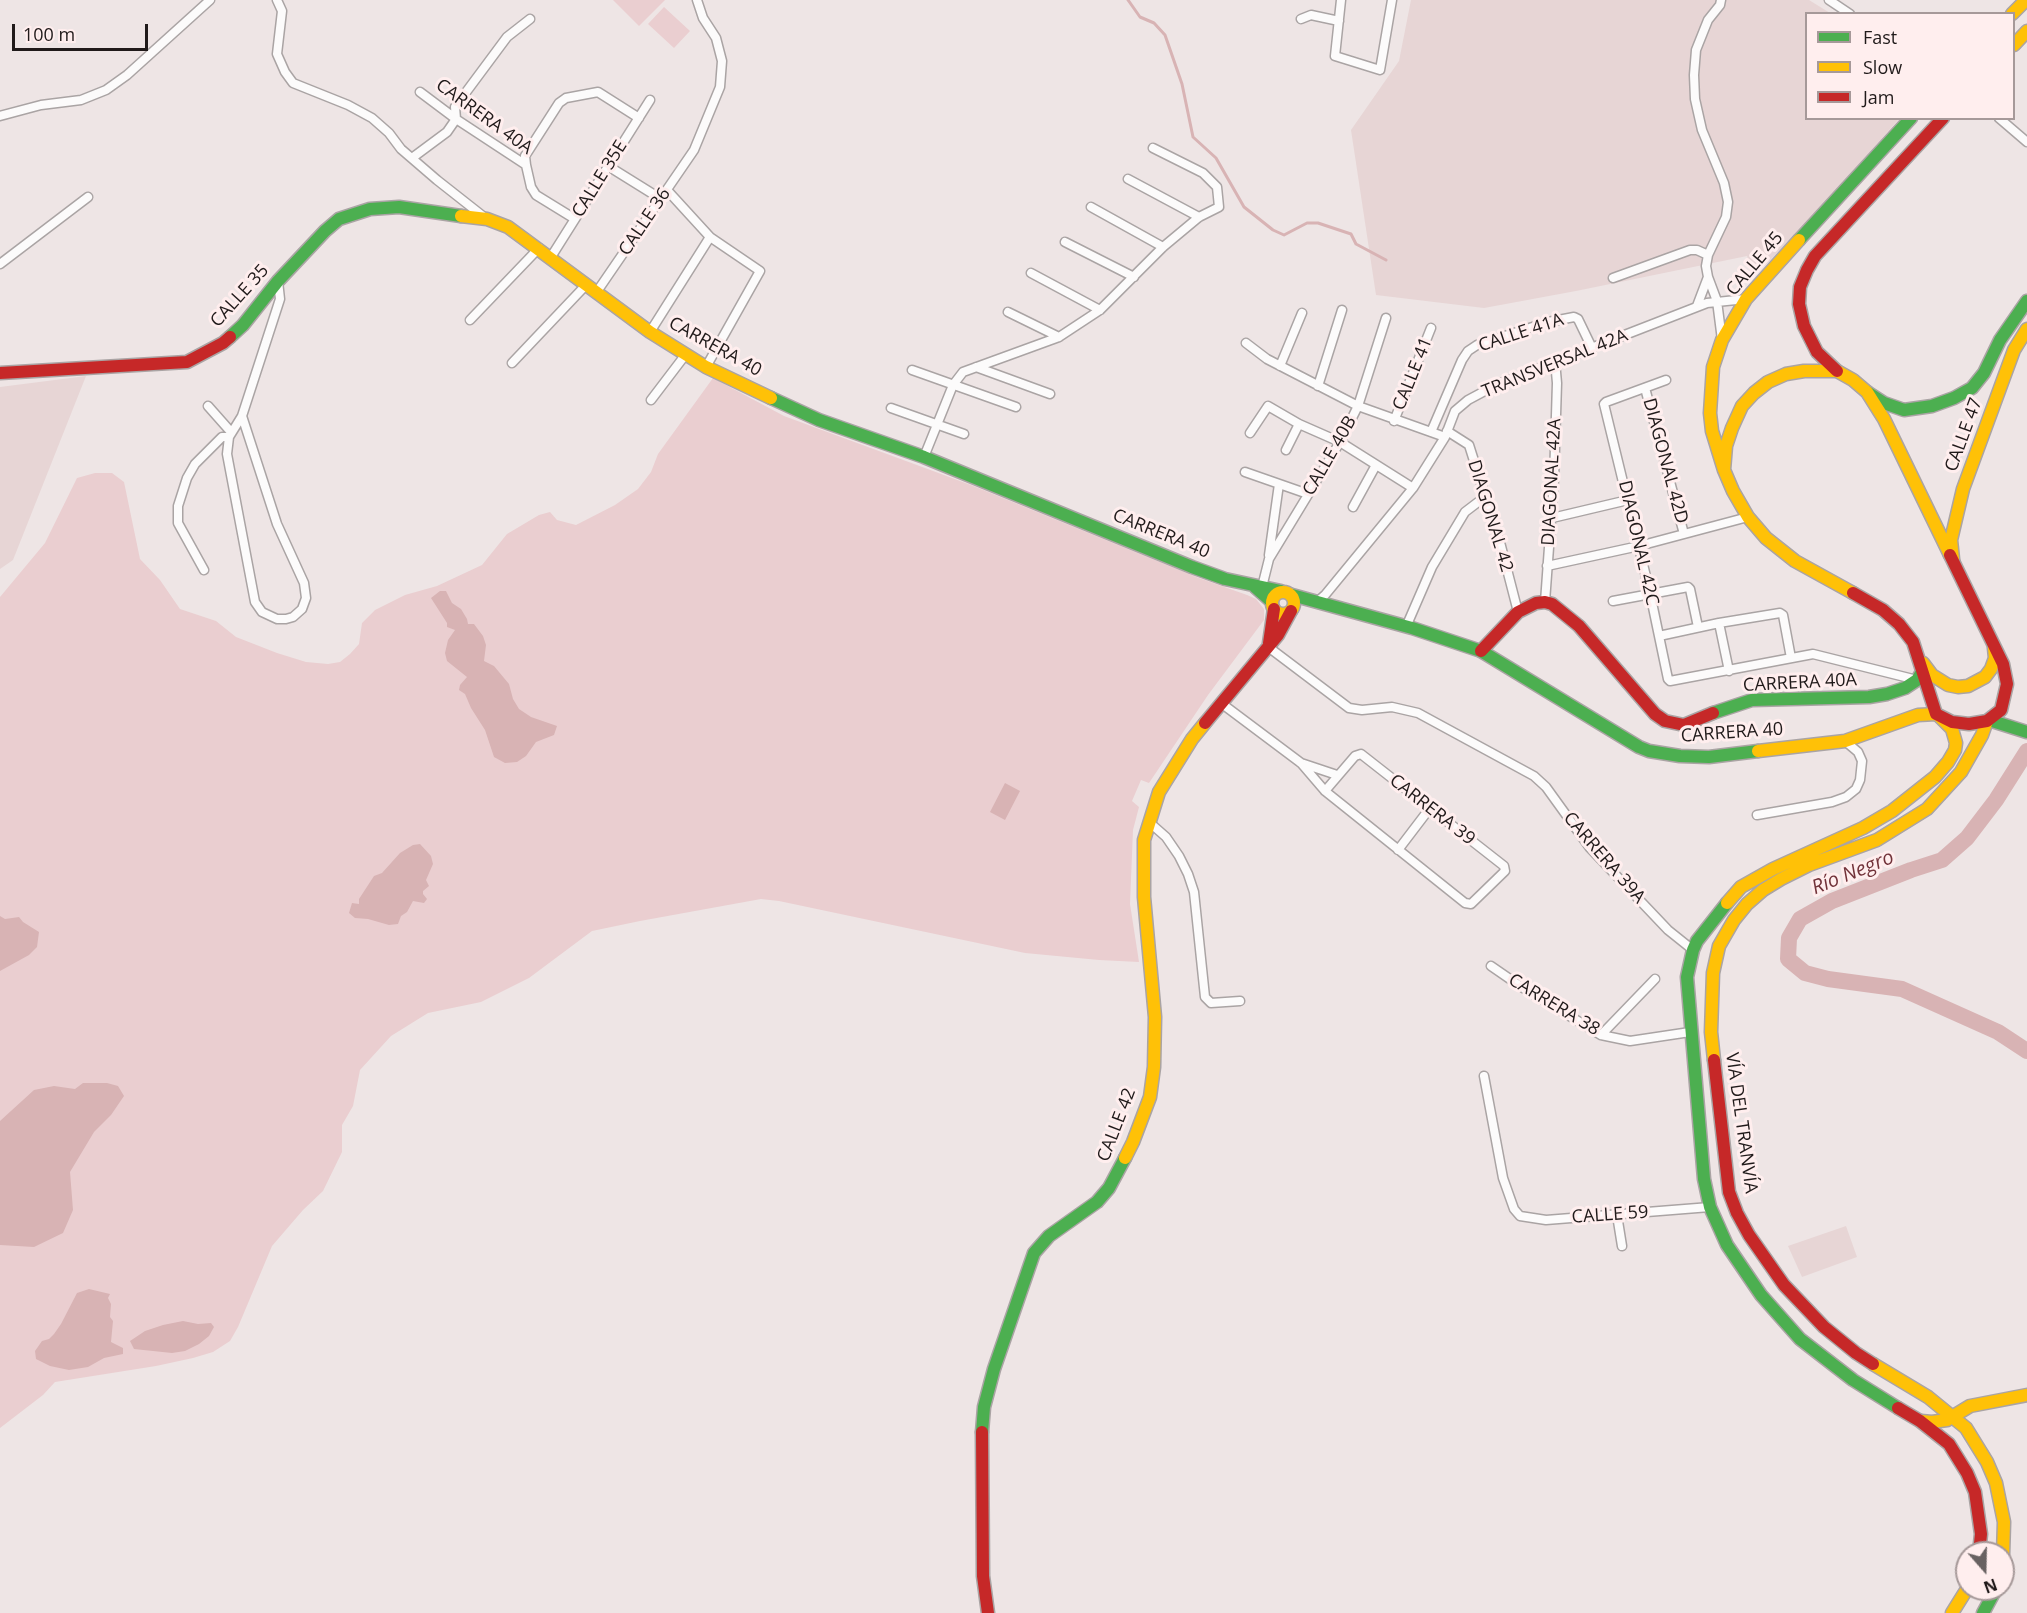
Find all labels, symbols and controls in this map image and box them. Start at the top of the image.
scale bar [15,12,152,50]
legend [1805,12,2015,120]
text: 100 m [23,22,75,46]
text: Fast [1863,25,1897,49]
text: Slow [1863,55,1902,79]
street label: CARRERA 40A [432,75,536,159]
text: Jam [1863,85,1895,109]
street label: CALLE 35E [568,136,632,222]
street label: CALLE 36 [615,184,675,260]
street label: CALLE 45 [1722,228,1788,300]
street label: CALLE 35 [206,260,274,332]
street label: CALLE 41A [1476,309,1566,357]
street label: CARRERA 40 [665,313,765,381]
street label: TRANSVERSAL 42A [1479,325,1631,403]
street label: CALLE 41 [1389,334,1437,414]
street label: CALLE 47 [1941,395,1987,475]
street label: DIAGONAL 42D [1638,396,1692,526]
street label: CALLE 40B [1299,412,1361,500]
street label: DIAGONAL 42A [1538,418,1566,546]
street label: DIAGONAL 42 [1463,457,1517,575]
street label: DIAGONAL 42C [1613,478,1663,608]
street label: CARRERA 40 [1109,505,1213,563]
street label: CARRERA 40A [1742,669,1858,697]
street label: CARRERA 40 [1680,719,1784,747]
street label: CARRERA 39 [1385,770,1479,850]
street label: CARRERA 39A [1558,808,1650,908]
water label: Río Negro [1808,846,1898,900]
street label: CARRERA 38 [1504,969,1604,1041]
street label: VÍA DEL TRANVÍA [1720,1051,1762,1195]
street label: CALLE 42 [1093,1085,1141,1165]
street label: CALLE 59 [1571,1202,1649,1228]
north arrow [1955,1541,2015,1601]
text: N [1981,1573,2000,1599]

